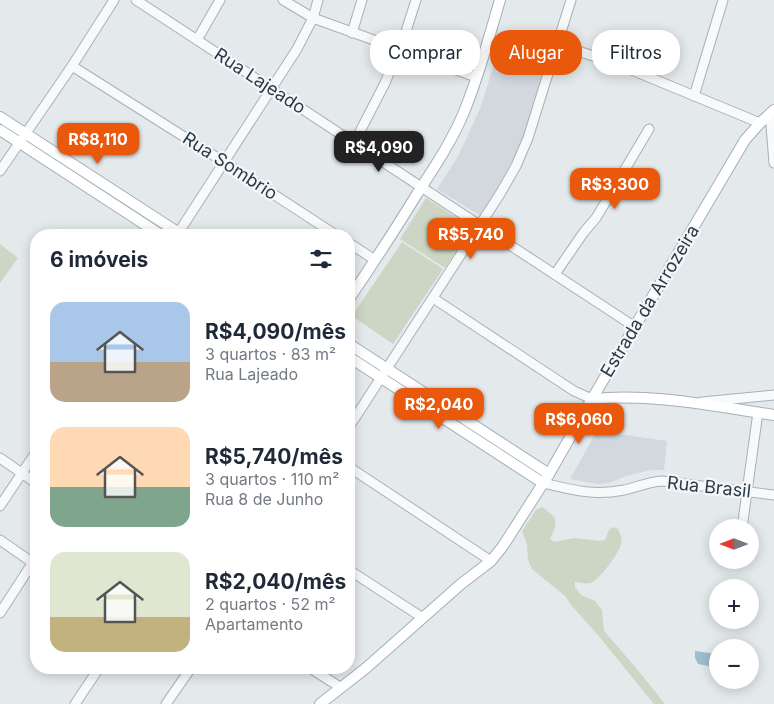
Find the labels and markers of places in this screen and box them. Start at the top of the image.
pin: R$8,110 [52,122,144,165]
pin: R$4,090 [333,130,425,173]
pin: R$3,300 [569,168,661,210]
pin: R$5,740 [425,218,517,260]
pin: R$2,040 [393,388,485,430]
pin: R$6,060 [533,402,625,445]

